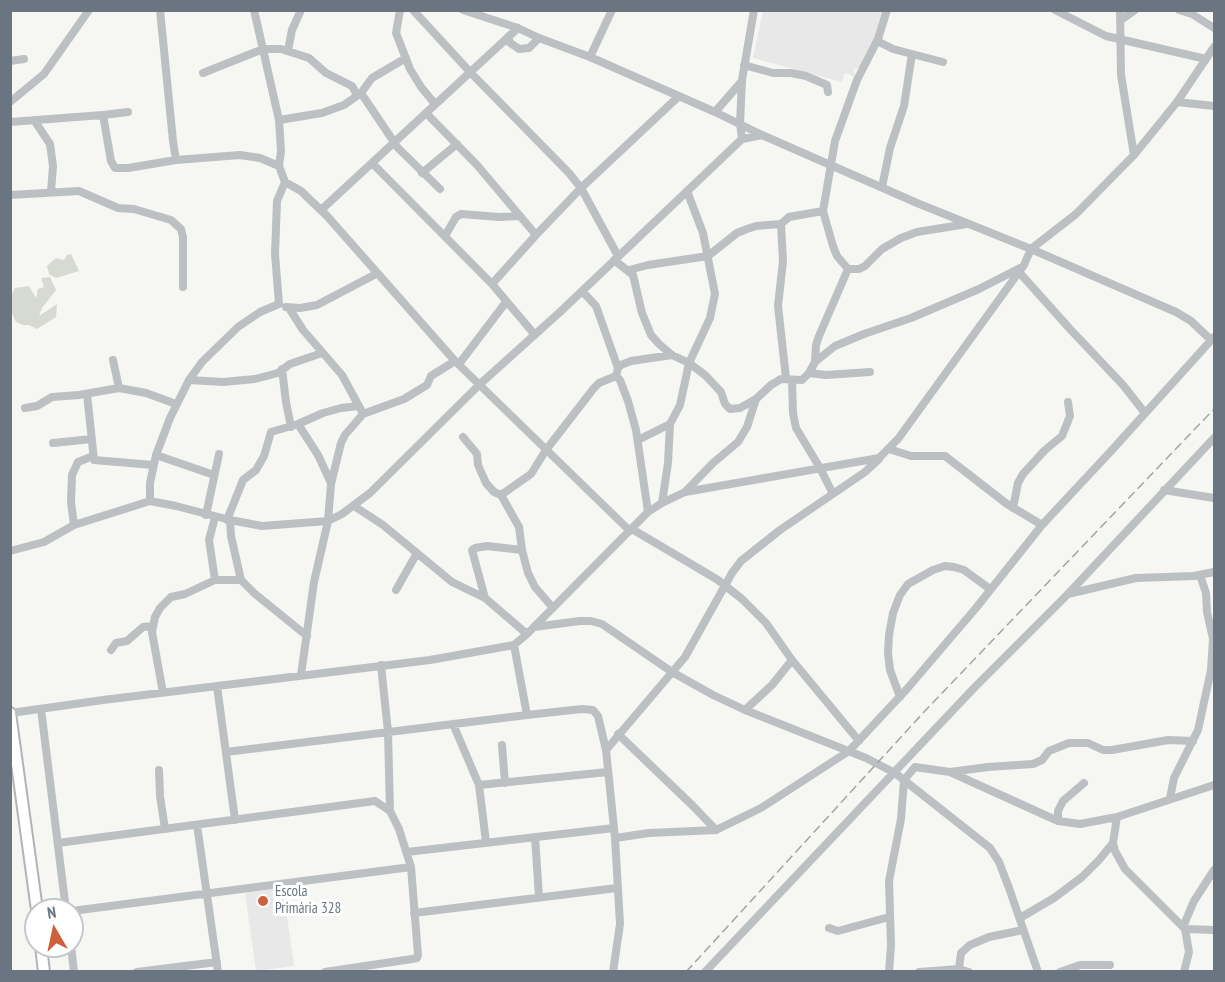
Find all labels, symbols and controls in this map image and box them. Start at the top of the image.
place label: Escola Primária 328 [275,883,341,918]
marker: Escola Primária 328 [256,894,270,908]
north arrow [24,898,84,958]
text: N [46,902,57,923]

